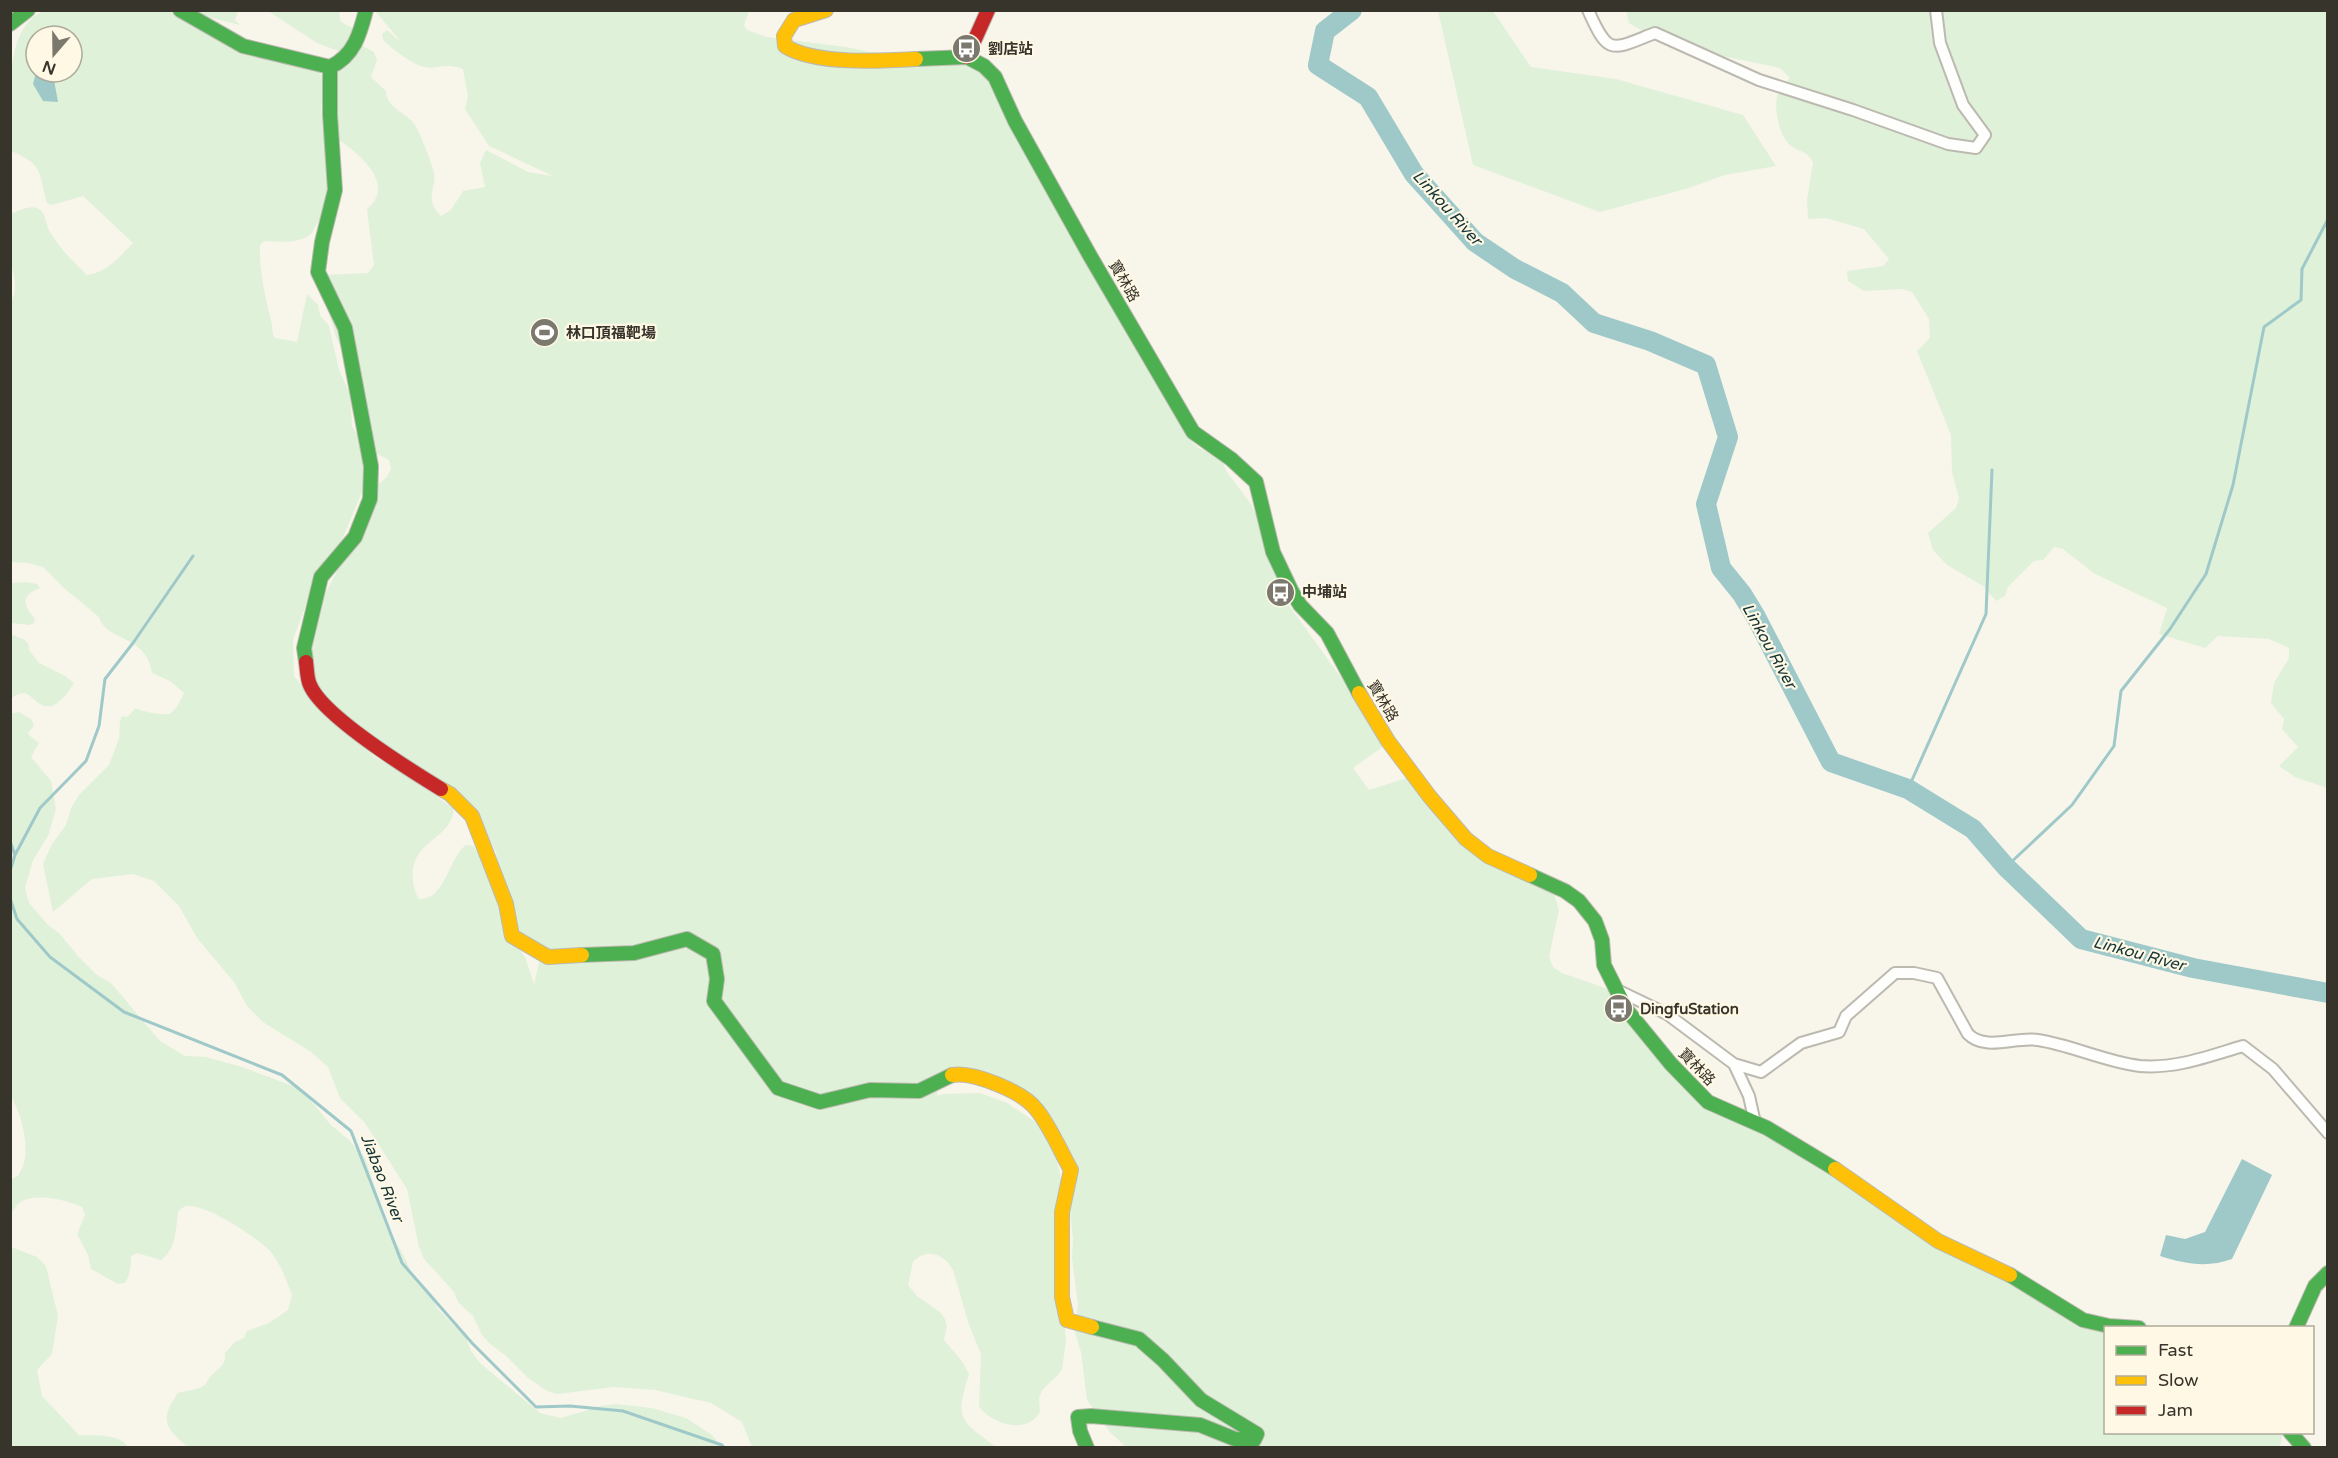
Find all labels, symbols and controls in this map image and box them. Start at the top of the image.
north arrow [24,24,84,84]
bus stop icon: 劉店站 [951,33,983,65]
place label: 劉店站 [988,40,1033,58]
text: N [40,56,59,79]
water label: Linkou River [1408,166,1487,251]
street label: 寶林路 [1105,257,1143,305]
sports icon: 林口頂福靶場 [529,317,561,349]
place label: 林口頂福靶場 [566,324,656,342]
bus stop icon: 中埔站 [1265,576,1297,608]
place label: 中埔站 [1302,583,1347,601]
water label: Linkou River [1737,600,1801,694]
street label: 寶林路 [1364,677,1402,725]
water label: Linkou River [2091,932,2189,976]
bus stop icon: DingfuStation [1603,993,1635,1025]
place label: DingfuStation [1640,1000,1739,1019]
street label: 寶林路 [1675,1045,1719,1089]
water label: Jiabao River [356,1131,409,1226]
legend [2104,1326,2314,1434]
text: Fast [2158,1339,2193,1361]
text: Slow [2158,1369,2199,1391]
text: Jam [2158,1399,2193,1421]

